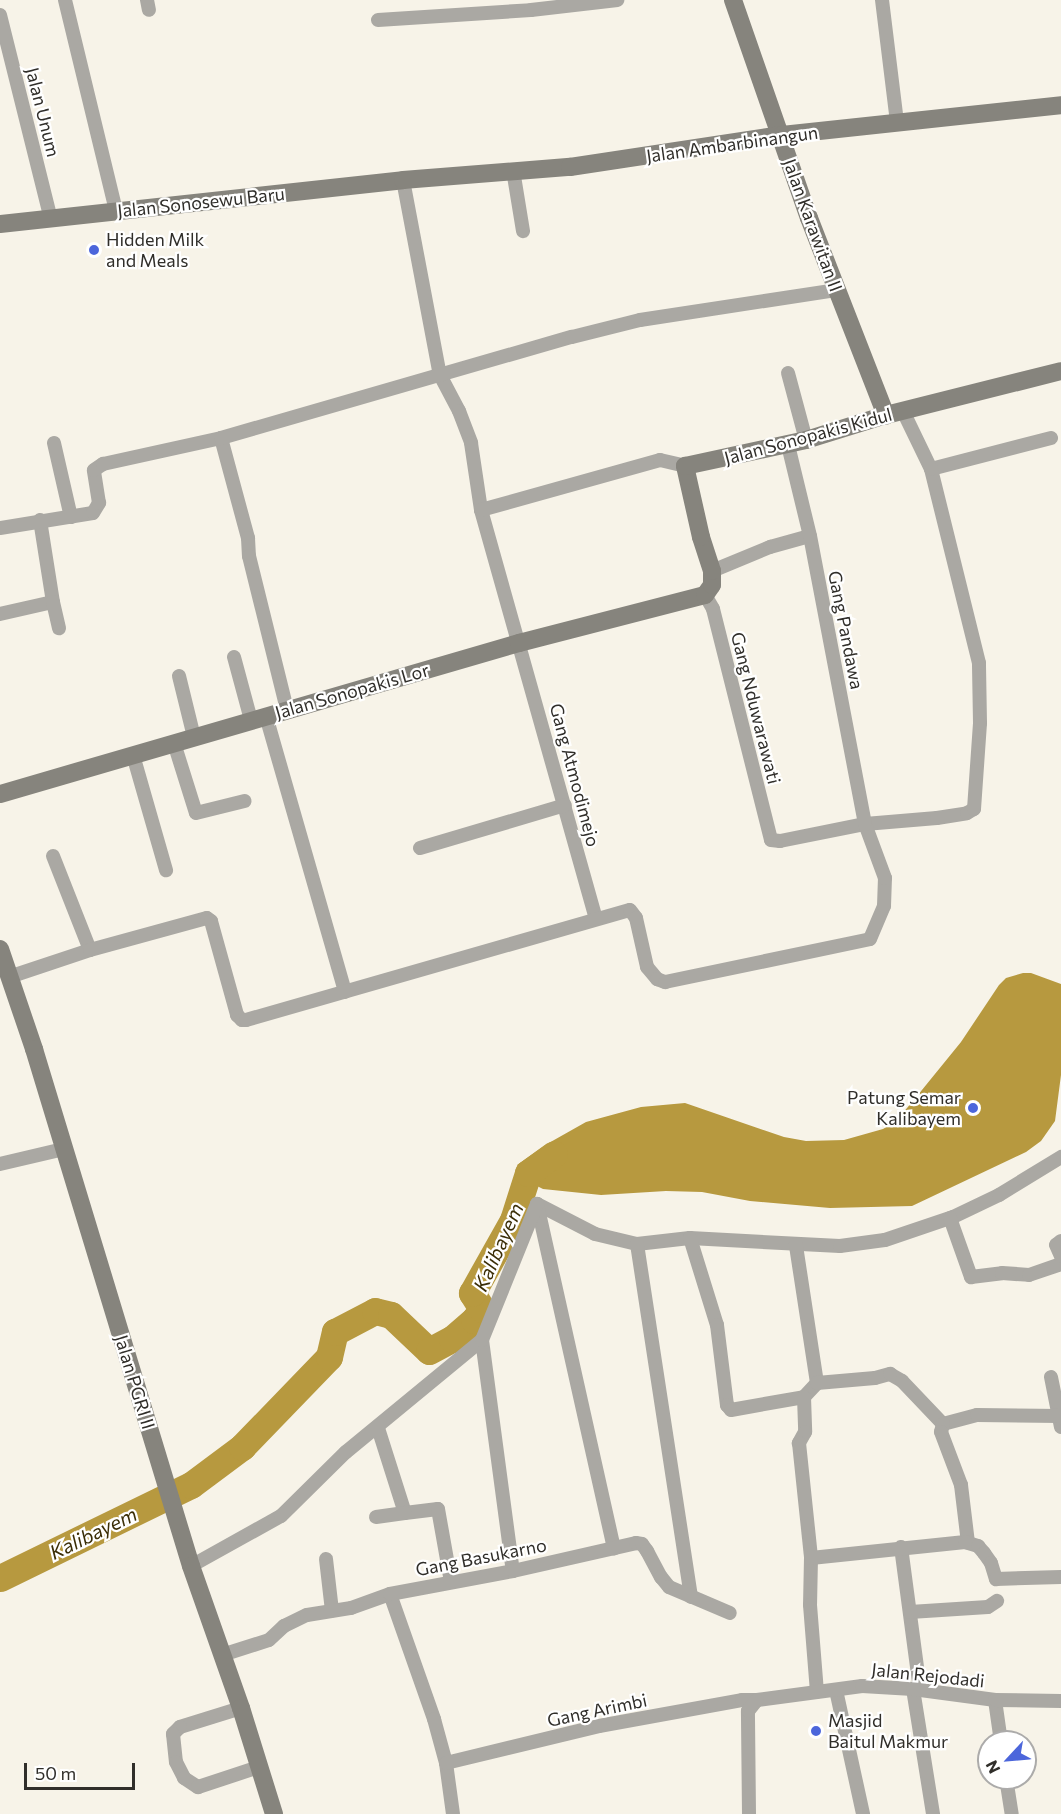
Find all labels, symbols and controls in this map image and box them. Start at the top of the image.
street label: Jalan Unum [21,65,65,159]
street label: Jalan Ambarbinangun [645,121,819,167]
street label: Jalan Karawitan II [779,156,847,294]
street label: Jalan Sonosewu Baru [116,182,286,222]
place label: Hidden Milk and Meals [106,229,204,272]
marker: Hidden Milk and Meals [87,243,101,257]
street label: Jalan Sonopakis Kidul [722,403,894,469]
street label: Gang Pandawa [824,569,868,691]
street label: Gang Nduwarawati [727,630,785,786]
street label: Jalan Sonopakis Lor [273,659,431,723]
street label: Gang Atmodimejo [546,701,604,849]
place label: Patung Semar Kalibayem [847,1087,961,1130]
marker: Patung Semar Kalibayem [966,1101,980,1115]
water label: Kalibayem [468,1199,528,1295]
street label: Jalan PGRI II [110,1332,160,1432]
water label: Kalibayem [45,1502,141,1564]
street label: Gang Basukarno [414,1534,548,1580]
street label: Jalan Rejodadi [870,1658,986,1692]
street label: Gang Arimbi [545,1689,649,1731]
place label: Masjid Baitul Makmur [828,1710,948,1752]
marker: Masjid Baitul Makmur [809,1724,823,1738]
north arrow [977,1730,1037,1790]
scale bar [27,1751,138,1789]
text: N [981,1758,1003,1777]
text: 50 m [35,1762,76,1784]

